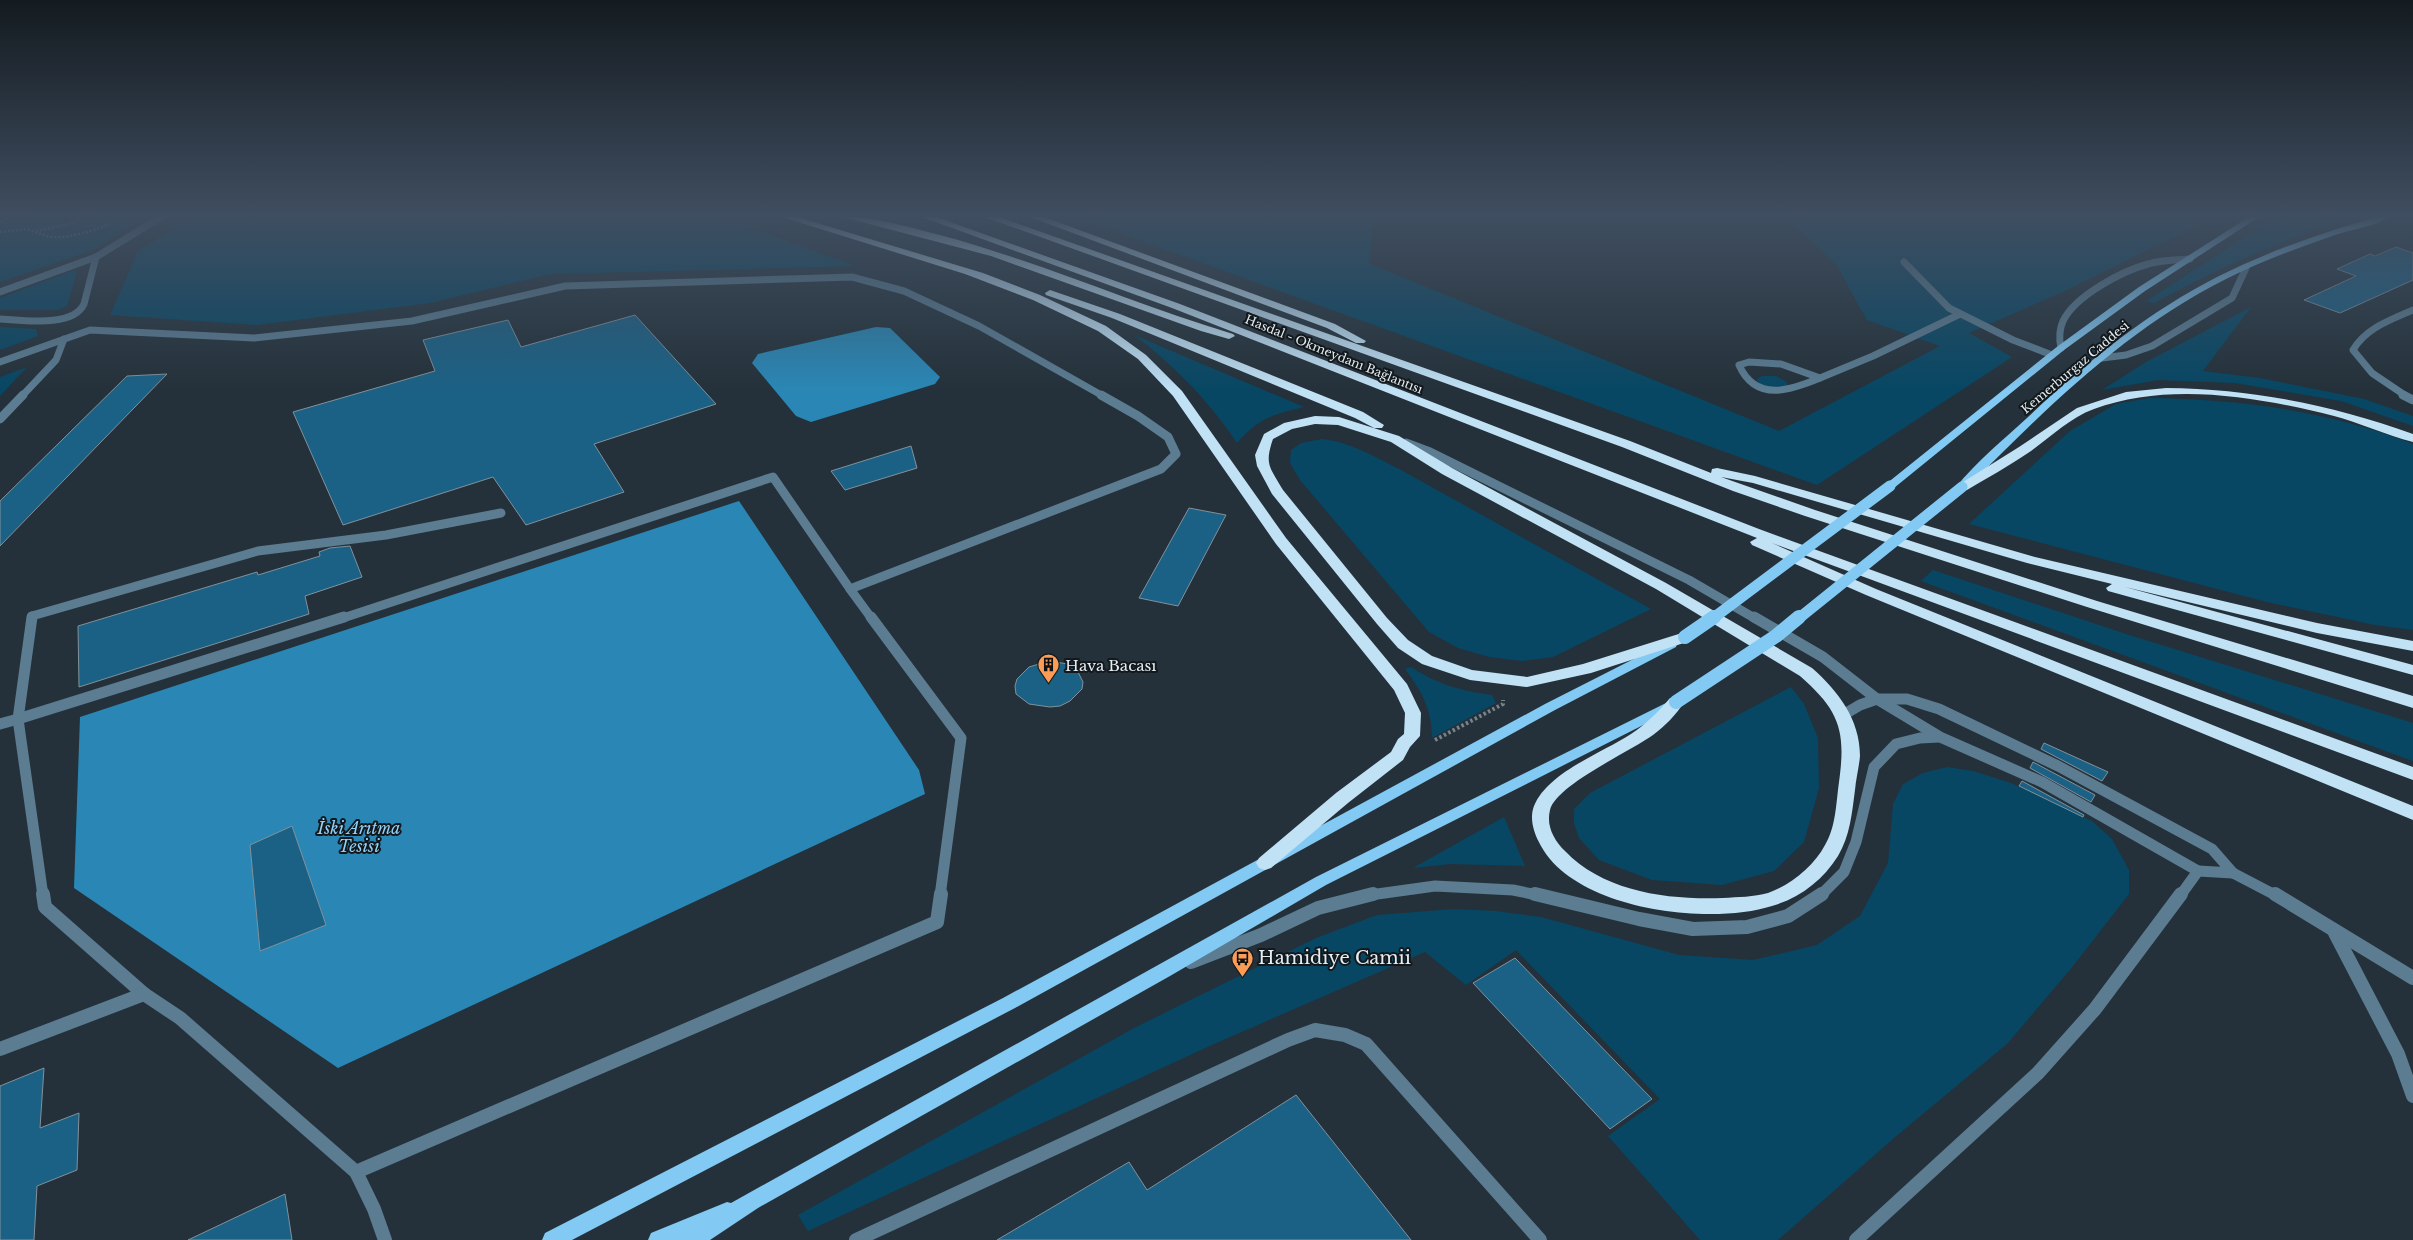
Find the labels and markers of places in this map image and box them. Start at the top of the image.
building icon: Hava Bacası [1037,653,1061,684]
place label: Hava Bacası [1065,656,1156,675]
bus stop icon: Hamidiye Camii [1230,946,1254,977]
place label: Hamidiye Camii [1258,947,1411,969]

